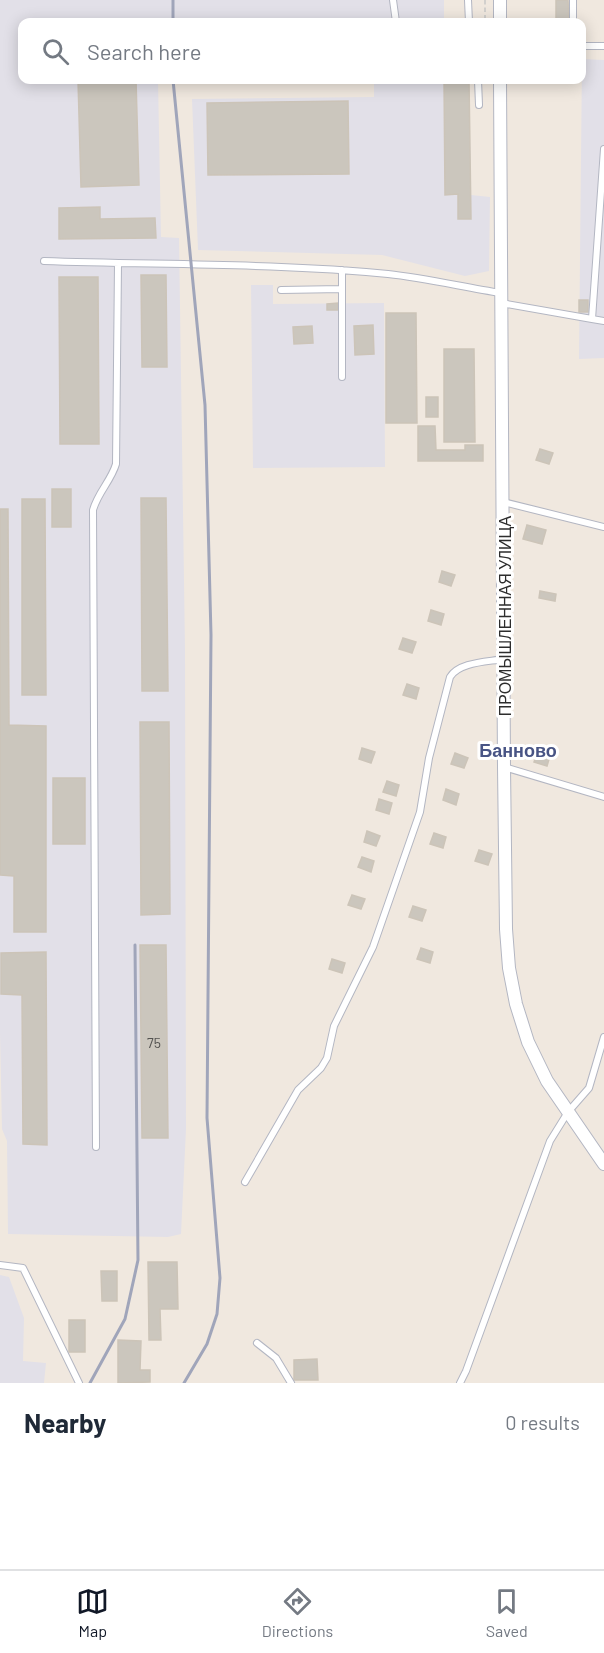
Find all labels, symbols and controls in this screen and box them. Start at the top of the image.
search box [18,18,586,84]
icon: search [39,35,72,68]
text: Search here [87,38,201,64]
street label: ПРОМЫШЛЕННАЯ УЛИЦА [495,516,514,716]
district label: Банново [479,739,557,761]
house number: 75 [147,1034,161,1051]
text: Nearby [24,1407,106,1438]
text: 0 results [505,1410,580,1434]
tab: Map [76,1585,109,1640]
tab: Directions [262,1585,333,1640]
tab: Saved [486,1585,528,1640]

